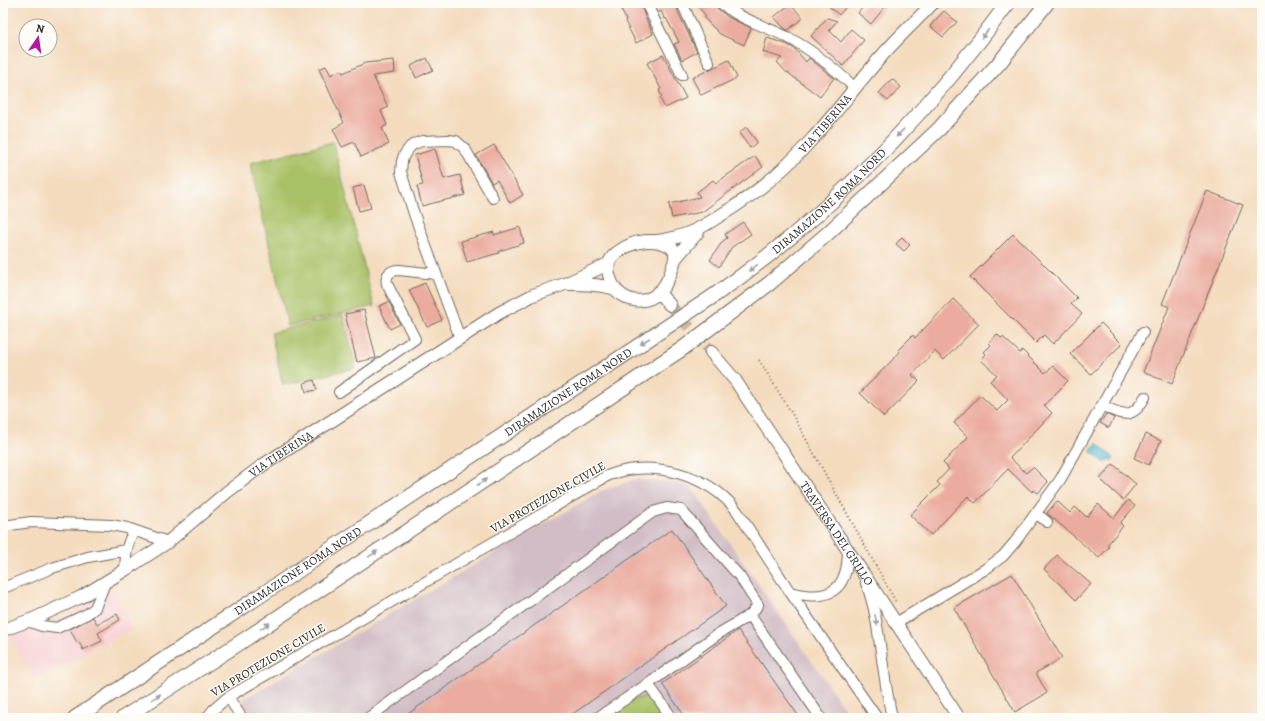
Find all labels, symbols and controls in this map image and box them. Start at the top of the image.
north arrow [18,18,58,58]
text: N [35,21,46,37]
one-way arrow [980,29,989,40]
street label: VIA TIBERINA [794,90,856,158]
one-way arrow [896,128,905,138]
street label: DIRAMAZIONE ROMA NORD [768,145,890,258]
one-way arrow [748,264,758,272]
one-way arrow [640,337,651,345]
street label: DIRAMAZIONE ROMA NORD [501,344,635,440]
street label: VIA TIBERINA [245,427,317,481]
street label: VIA PROTEZIONE CIVILE [487,457,609,537]
one-way arrow [476,478,487,486]
street label: TRAVERSA DEL GRILLO [796,478,877,589]
street label: DIRAMAZIONE ROMA NORD [231,523,365,619]
one-way arrow [368,550,378,558]
one-way arrow [874,614,880,627]
street label: VIA PROTEZIONE CIVILE [207,620,328,701]
one-way arrow [260,622,270,630]
one-way arrow [151,693,161,701]

